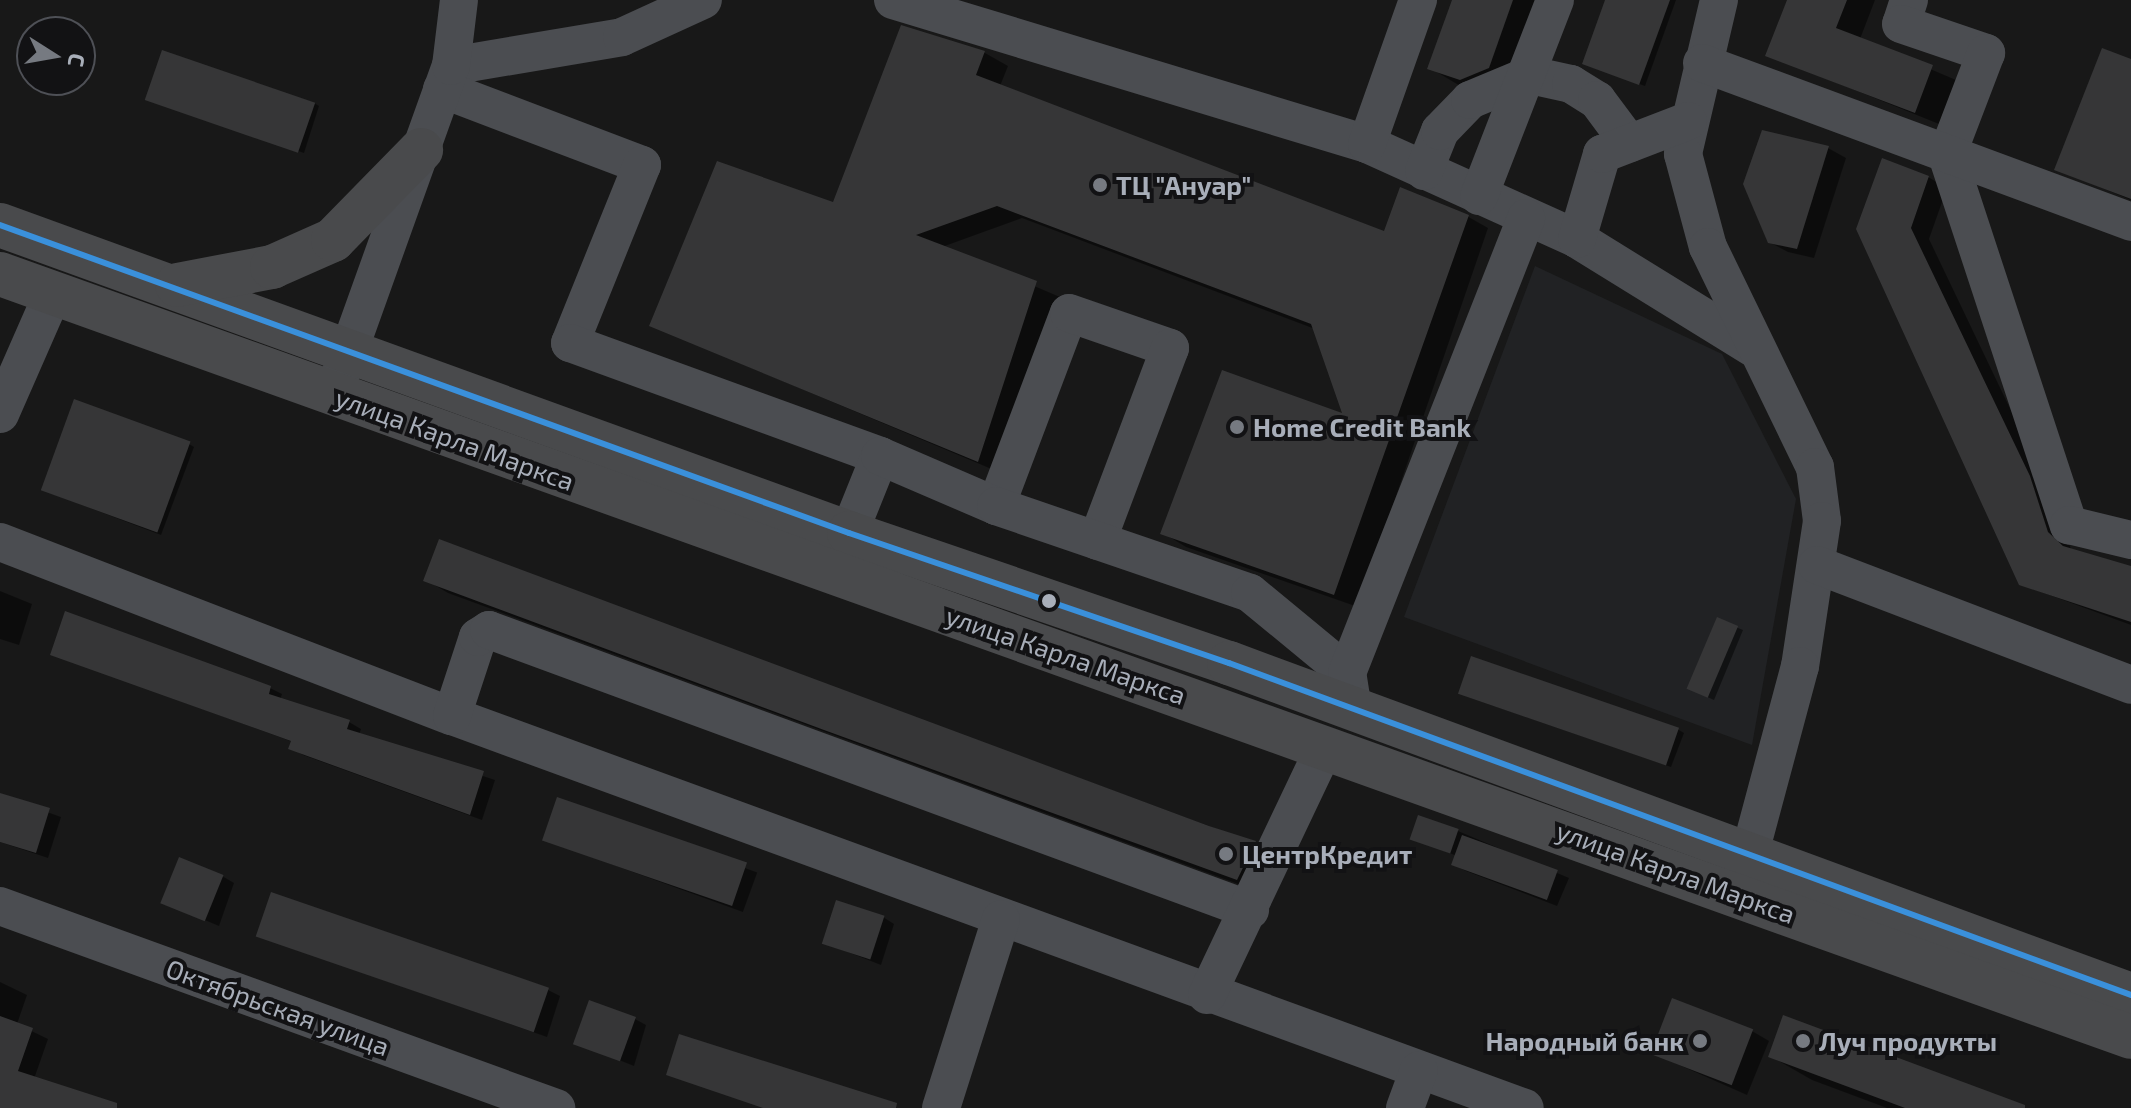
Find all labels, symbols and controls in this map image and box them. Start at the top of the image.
north arrow [16,16,96,96]
text: С [64,51,92,69]
place label: ТЦ "Ануар" [1116,169,1252,201]
marker: ТЦ "Ануар" [1091,176,1109,194]
street label: улица Карла Маркса [331,381,579,497]
place label: Home Credit Bank [1253,411,1471,443]
marker: Home Credit Bank [1228,418,1246,436]
unlabelled marker [1041,593,1057,609]
street label: улица Карла Маркса [942,599,1190,711]
street label: улица Карла Маркса [1552,814,1800,930]
place label: ЦентрКредит [1242,838,1412,870]
marker: ЦентрКредит [1217,845,1235,863]
street label: Октябрьская улица [162,952,394,1062]
place label: Народный банк [1486,1025,1684,1057]
place label: Луч продукты [1819,1025,1997,1057]
marker: Народный банк [1691,1032,1709,1050]
marker: Луч продукты [1794,1032,1812,1050]

